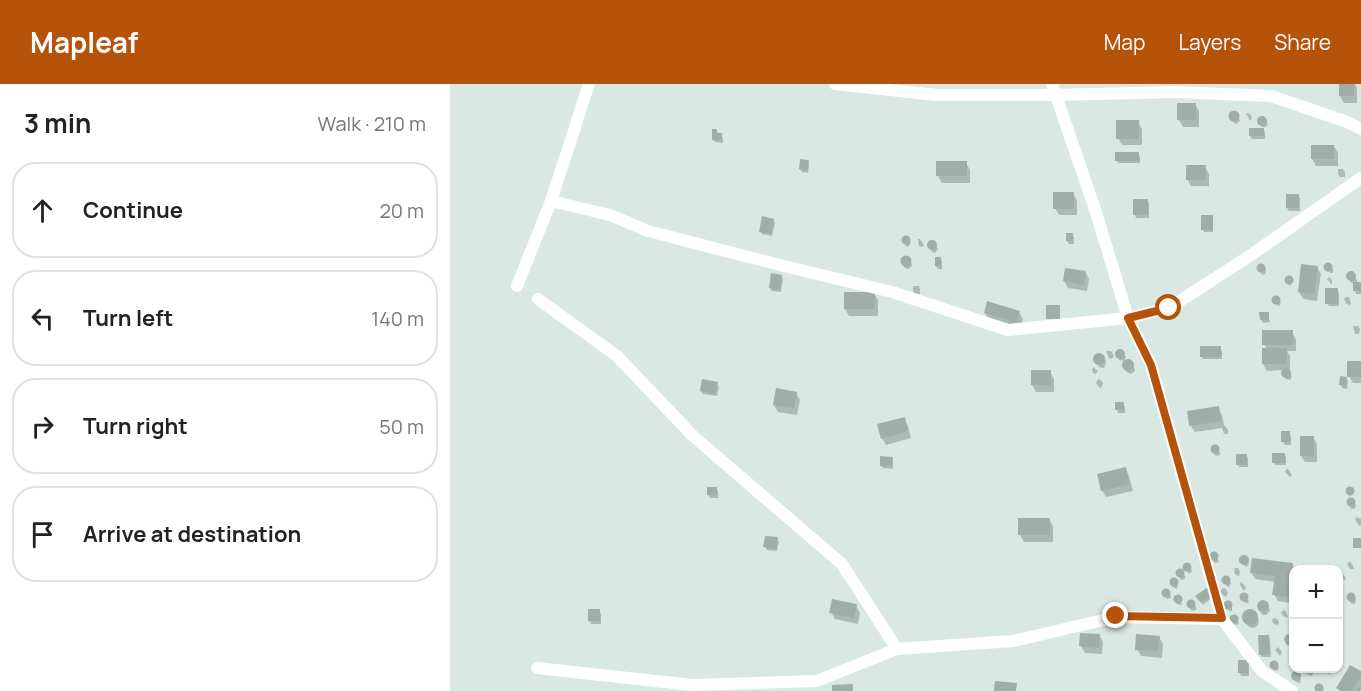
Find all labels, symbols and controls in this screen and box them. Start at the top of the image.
text: Mapleaf [30,23,138,61]
text: Map [1104,28,1145,56]
text: Layers [1178,28,1241,56]
text: Share [1274,28,1331,56]
text: 3 min [24,105,91,141]
text: Walk · 210 m [318,110,426,137]
icon: ahead [26,194,59,227]
text: Continue [83,195,183,225]
text: 20 m [379,197,424,224]
route start [1155,294,1181,320]
icon: left [26,302,59,335]
text: Turn left [83,303,173,333]
text: 140 m [371,305,424,332]
icon: right [26,410,59,443]
text: Turn right [83,411,188,441]
text: 50 m [379,413,424,440]
icon: arrive [26,518,59,551]
text: Arrive at destination [83,519,301,549]
map controls [1289,565,1343,673]
button: + [1289,565,1343,619]
route end [1102,602,1128,628]
button: − [1289,619,1343,673]

